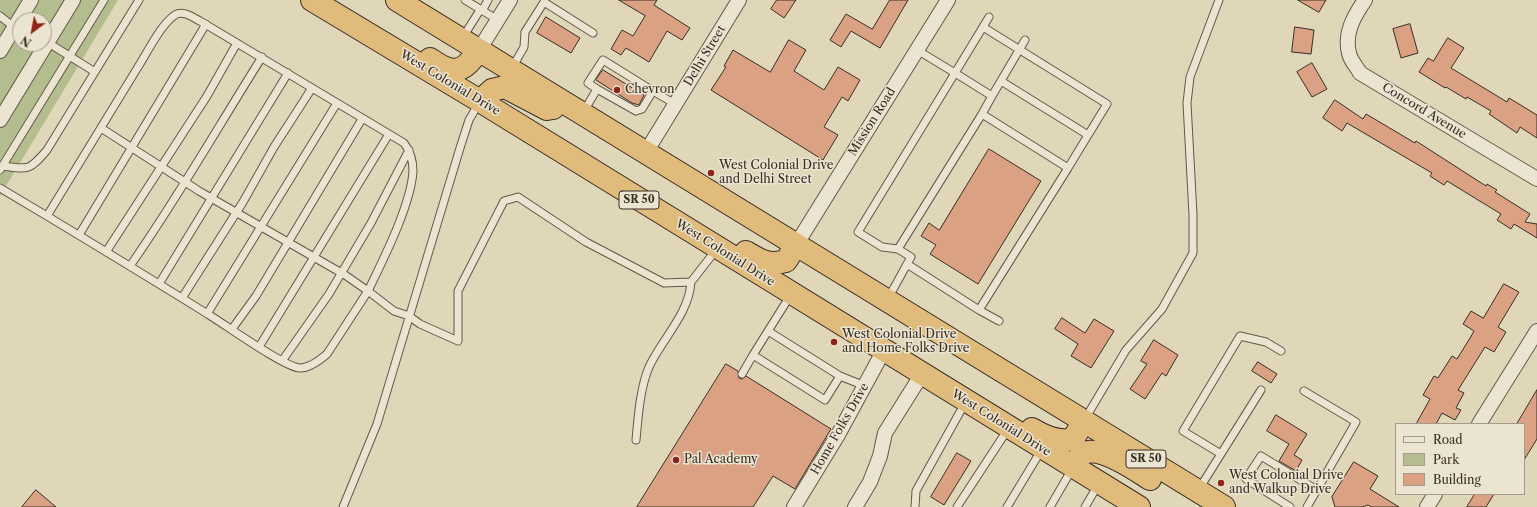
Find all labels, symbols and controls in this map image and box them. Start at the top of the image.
north arrow [12,12,52,52]
street label: Delhi Street [681,23,729,89]
text: N [18,33,34,50]
street label: West Colonial Drive [397,47,503,119]
street label: Concord Avenue [1379,80,1469,142]
place label: Chevron [625,83,675,97]
marker: Chevron [612,85,622,95]
street label: Mission Road [845,85,899,159]
place label: West Colonial Drive and Delhi Street [719,159,833,187]
marker: West Colonial Drive and Delhi Street [706,168,716,178]
road number: SR 50 [619,191,659,209]
street label: West Colonial Drive [673,217,777,289]
place label: West Colonial Drive and Home Folks Drive [842,328,970,356]
marker: West Colonial Drive and Home Folks Drive [829,337,839,347]
street label: Home Folks Drive [808,381,872,477]
street label: West Colonial Drive [949,387,1053,459]
legend [1395,423,1525,495]
text: Road [1433,432,1463,447]
road number: SR 50 [1126,450,1166,468]
text: Park [1433,452,1459,467]
place label: Pal Academy [684,453,758,467]
marker: Pal Academy [671,455,681,465]
place label: West Colonial Drive and Walkup Drive [1229,469,1343,497]
text: Building [1433,472,1481,487]
marker: West Colonial Drive and Walkup Drive [1216,478,1226,488]

